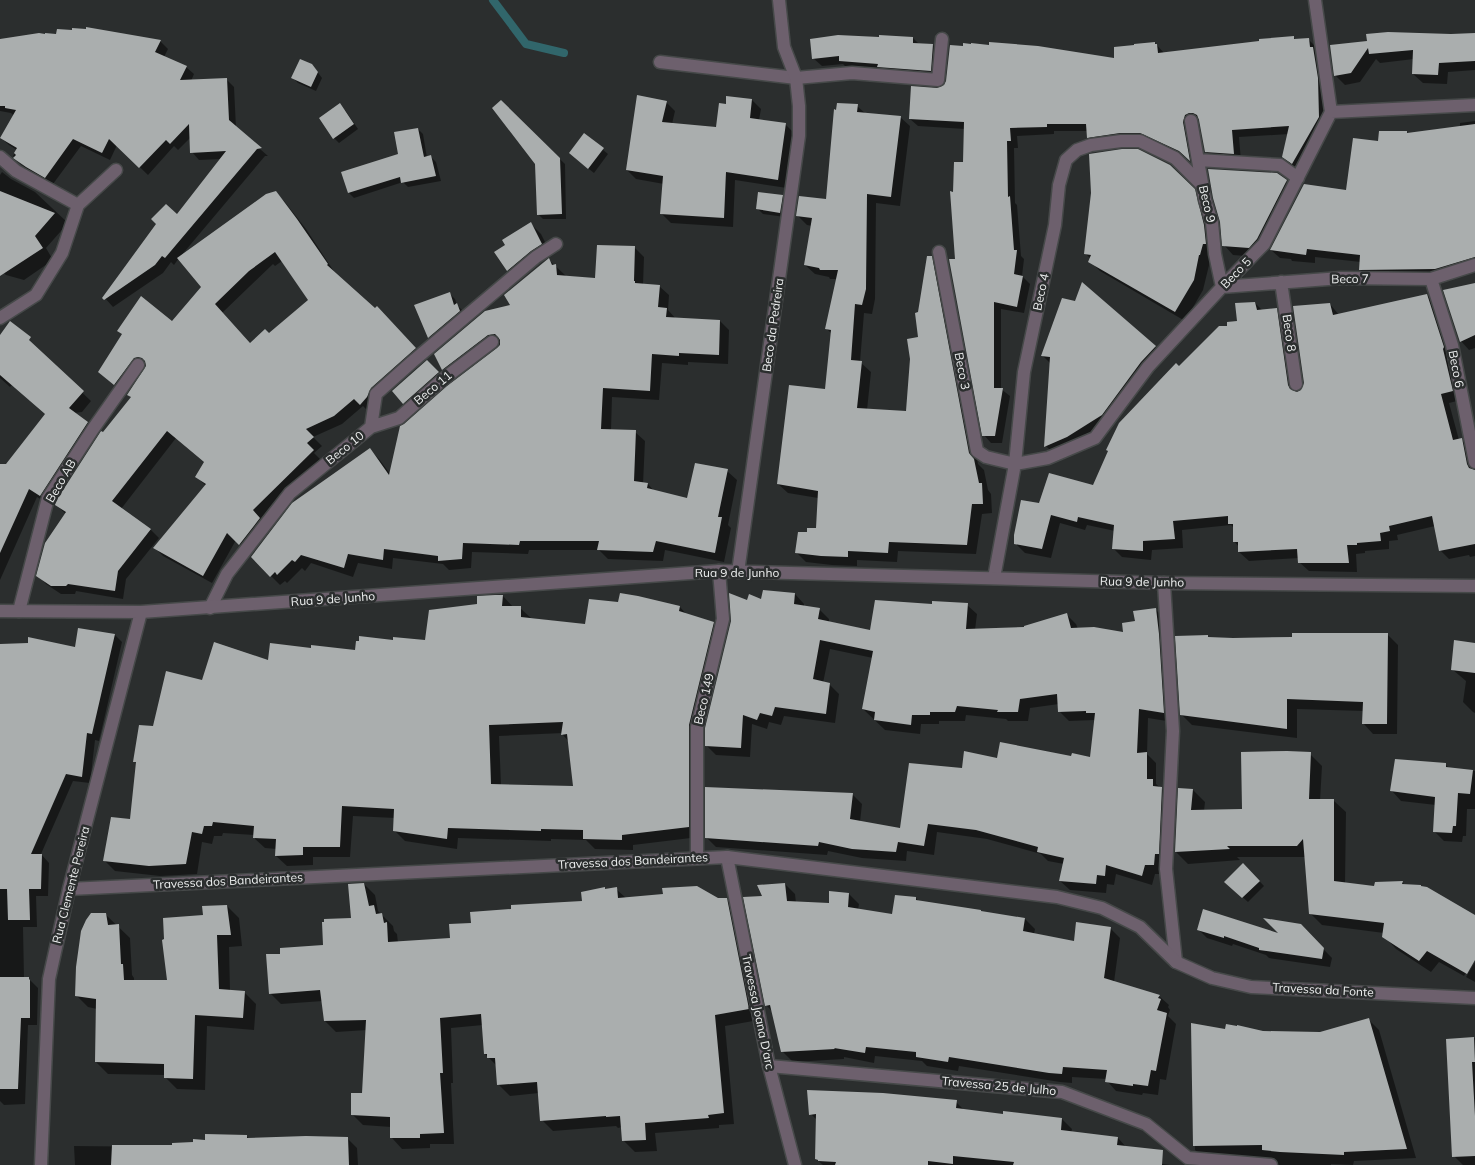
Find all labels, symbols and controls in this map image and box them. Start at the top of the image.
street label: Beco 9 [1196,184,1219,224]
street label: Beco 5 [1217,254,1254,291]
street label: Beco 7 [1331,271,1369,286]
street label: Beco 4 [1029,272,1052,312]
street label: Beco da Pedreira [759,277,787,373]
street label: Beco 8 [1279,313,1300,353]
street label: Beco 6 [1446,349,1467,389]
street label: Beco 3 [952,351,973,391]
street label: Beco 11 [411,367,455,408]
street label: Beco 10 [323,428,367,468]
street label: Beco AB [42,456,79,505]
street label: Rua 9 de Junho [695,565,779,580]
street label: Rua 9 de Junho [1100,573,1185,590]
street label: Rua 9 de Junho [290,588,376,609]
street label: Beco 149 [690,672,717,726]
street label: Rua Clemente Pereira [49,825,92,945]
street label: Travessa dos Bandeirantes [558,849,708,872]
street label: Travessa dos Bandeirantes [153,869,303,892]
street label: Travessa Joana D'arc [739,953,778,1071]
street label: Travessa da Fonte [1272,979,1374,1000]
street label: Travessa 25 de Julho [941,1073,1057,1098]

